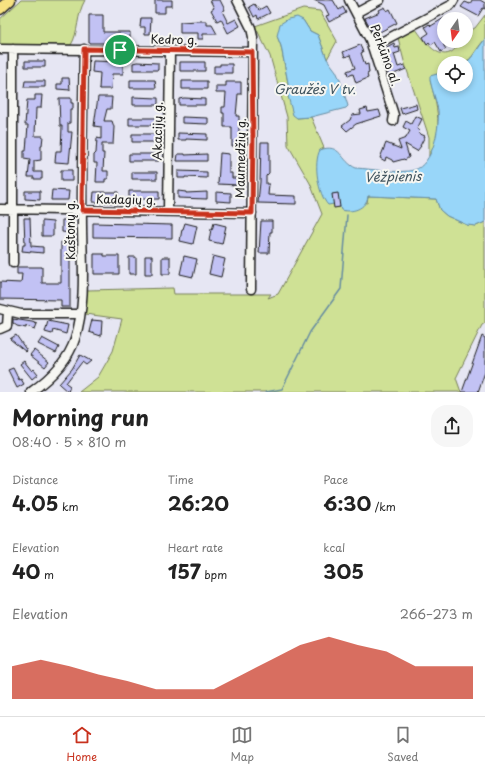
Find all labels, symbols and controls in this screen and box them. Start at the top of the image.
north arrow [437,12,473,48]
map controls [437,12,473,92]
street label: Perkūno al. [366,22,406,88]
street label: Kedro g. [150,30,198,48]
pin [103,33,137,67]
icon: arrive [109,39,131,61]
button: locate [437,56,473,92]
water label: Graužės V tv. [274,79,356,98]
street label: Akacijų g. [147,101,167,161]
street label: Maumedžių g. [230,118,250,198]
water label: Vėžpienis [365,166,423,186]
street label: Kadagių g. [96,189,156,209]
street label: Kaštonų g. [61,200,79,260]
text: Morning run [12,400,149,433]
button: share [431,405,473,447]
text: 08:40 · 5 × 810 m [12,432,126,451]
text: Distance [12,471,58,488]
text: Time [168,471,194,488]
text: Pace [323,471,348,488]
text: 4.05 [12,488,58,518]
text: 26:20 [168,488,229,518]
text: 6:30 [323,488,371,518]
text: km [58,498,79,515]
text: /km [371,498,396,515]
text: Elevation [12,539,59,556]
text: Heart rate [168,539,223,556]
text: kcal [323,539,345,556]
text: 40 [12,556,40,586]
text: 157 [168,556,201,586]
text: 305 [323,556,364,586]
text: m [40,566,54,583]
text: bpm [201,566,227,583]
text: Elevation [12,604,68,623]
text: 266–273 m [400,604,473,623]
tab: Home [67,724,97,765]
tab: Map [230,724,254,765]
tab: Saved [387,724,418,765]

